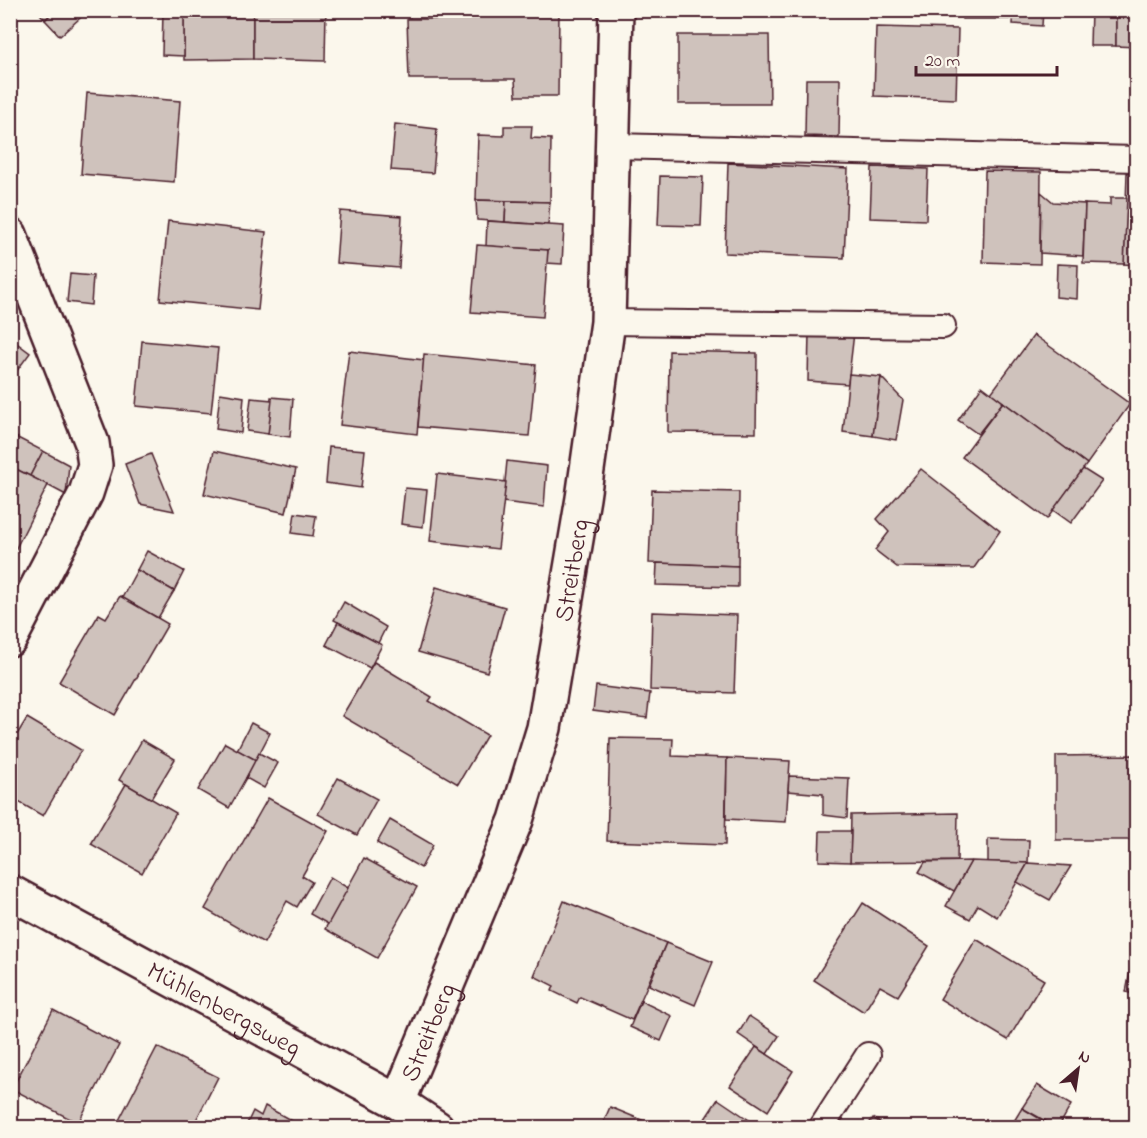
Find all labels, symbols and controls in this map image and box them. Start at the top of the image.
scale bar [916,39,1057,77]
text: 20 m [925,49,960,75]
street label: Streitberg [546,516,601,625]
street label: Mühlenbergsweg [139,953,307,1068]
street label: Streitberg [393,978,468,1088]
north arrow [1048,1039,1108,1099]
text: N [1074,1045,1095,1071]

